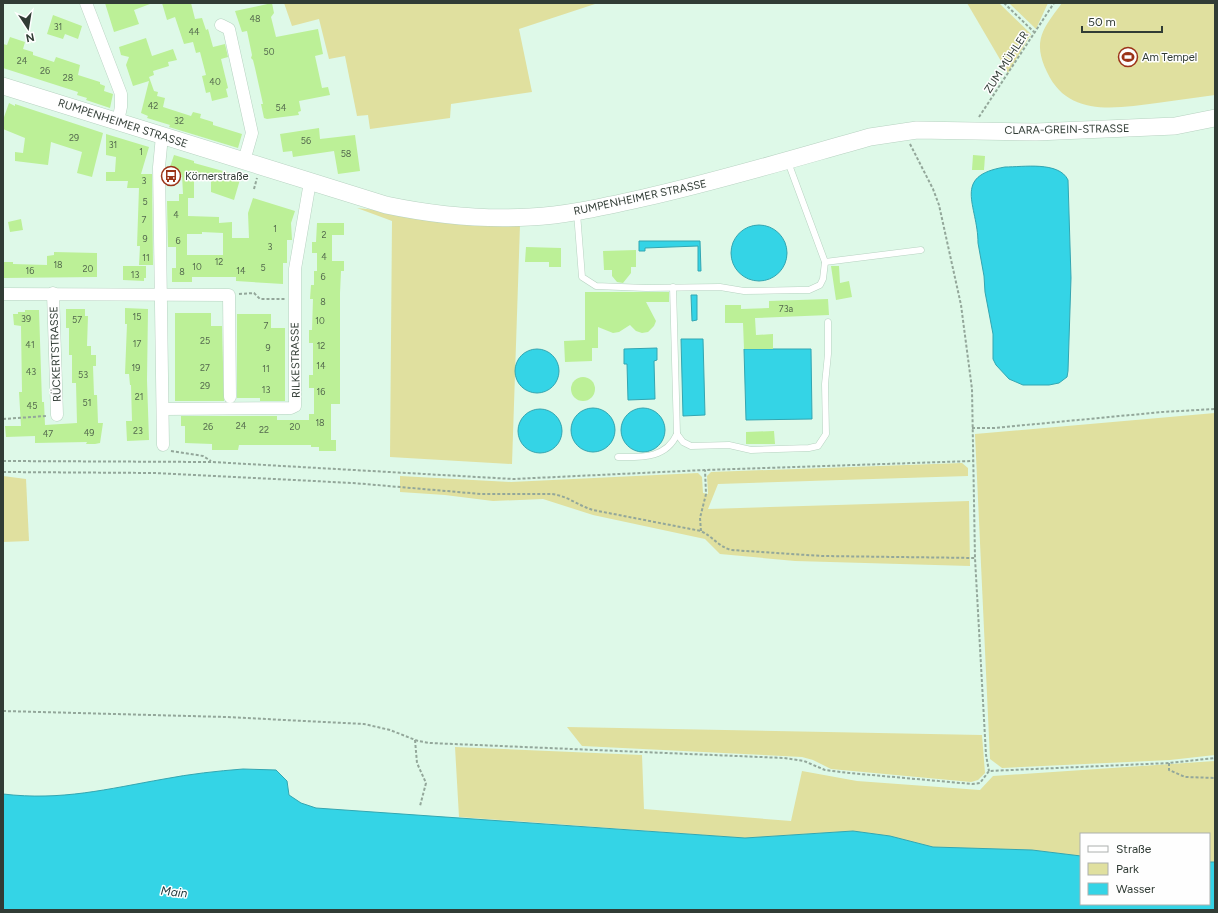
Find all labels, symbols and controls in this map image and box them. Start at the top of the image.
north arrow [8,8,48,48]
scale bar [1082,8,1162,34]
house number: 48 [249,13,261,24]
text: 50 m [1088,15,1116,29]
house number: 31 [54,21,62,32]
house number: 44 [188,26,200,37]
street label: ZUM MÜHLER [981,28,1031,96]
text: N [24,30,35,45]
house number: 50 [264,46,275,57]
sports icon: Am Tempel [1117,46,1139,68]
place label: Am Tempel [1142,51,1197,64]
house number: 24 [17,55,28,66]
house number: 26 [40,65,50,76]
house number: 28 [63,72,74,83]
house number: 40 [209,76,221,87]
street label: RUMPENHEIMER STRASSE [56,96,189,151]
house number: 42 [148,100,158,111]
house number: 54 [276,102,287,113]
house number: 32 [174,115,184,126]
street label: CLARA-GREIN-STRASSE [1004,122,1130,137]
house number: 29 [69,132,79,143]
house number: 56 [301,135,311,146]
house number: 31 [109,139,117,150]
house number: 1 [139,146,143,157]
house number: 58 [341,148,352,159]
bus stop icon: Körnerstraße [160,165,182,187]
place label: Körnerstraße [185,170,248,183]
house number: 3 [142,175,147,186]
street label: RUMPENHEIMER STRASSE [572,177,708,218]
house number: 5 [142,196,148,207]
house number: 4 [173,209,179,220]
house number: 7 [142,214,147,225]
house number: 1 [273,223,277,234]
house number: 2 [321,229,327,240]
house number: 9 [142,233,148,244]
house number: 6 [175,235,181,246]
house number: 3 [268,241,273,252]
house number: 4 [321,251,327,262]
house number: 11 [142,252,150,263]
house number: 12 [215,256,223,267]
house number: 18 [53,259,63,270]
house number: 10 [192,261,202,272]
house number: 5 [260,262,266,273]
house number: 20 [83,263,94,274]
house number: 16 [26,265,34,276]
house number: 14 [236,265,246,276]
house number: 8 [179,266,185,277]
house number: 13 [131,269,139,280]
house number: 6 [320,271,326,282]
house number: 8 [320,296,326,307]
house number: 73a [779,303,794,314]
street label: RÜCKERTSTRASSE [46,306,64,402]
house number: 15 [133,311,141,322]
house number: 39 [21,313,31,324]
house number: 57 [72,314,82,325]
house number: 10 [315,315,325,326]
house number: 7 [264,320,269,331]
street label: RILKESTRASSE [288,322,303,398]
house number: 25 [200,335,210,346]
house number: 17 [133,338,141,349]
house number: 41 [25,339,35,350]
house number: 12 [317,340,325,351]
house number: 9 [265,342,271,353]
house number: 14 [316,360,326,371]
house number: 19 [132,362,140,373]
house number: 27 [200,362,210,373]
house number: 11 [262,363,270,374]
house number: 43 [26,366,36,377]
house number: 53 [78,369,88,380]
house number: 29 [200,380,210,391]
house number: 13 [262,384,270,395]
house number: 16 [317,386,325,397]
house number: 21 [135,391,143,402]
house number: 51 [83,397,91,408]
house number: 45 [27,400,37,411]
house number: 18 [315,417,325,428]
house number: 24 [236,420,247,431]
house number: 26 [203,421,213,432]
house number: 20 [290,421,301,432]
house number: 22 [259,424,269,435]
house number: 23 [133,425,143,436]
house number: 49 [84,427,94,438]
house number: 47 [43,428,53,439]
legend [1080,833,1210,905]
text: Straße [1116,842,1152,856]
text: Park [1116,862,1139,876]
text: Wasser [1116,882,1155,896]
water label: Main [160,884,188,900]

